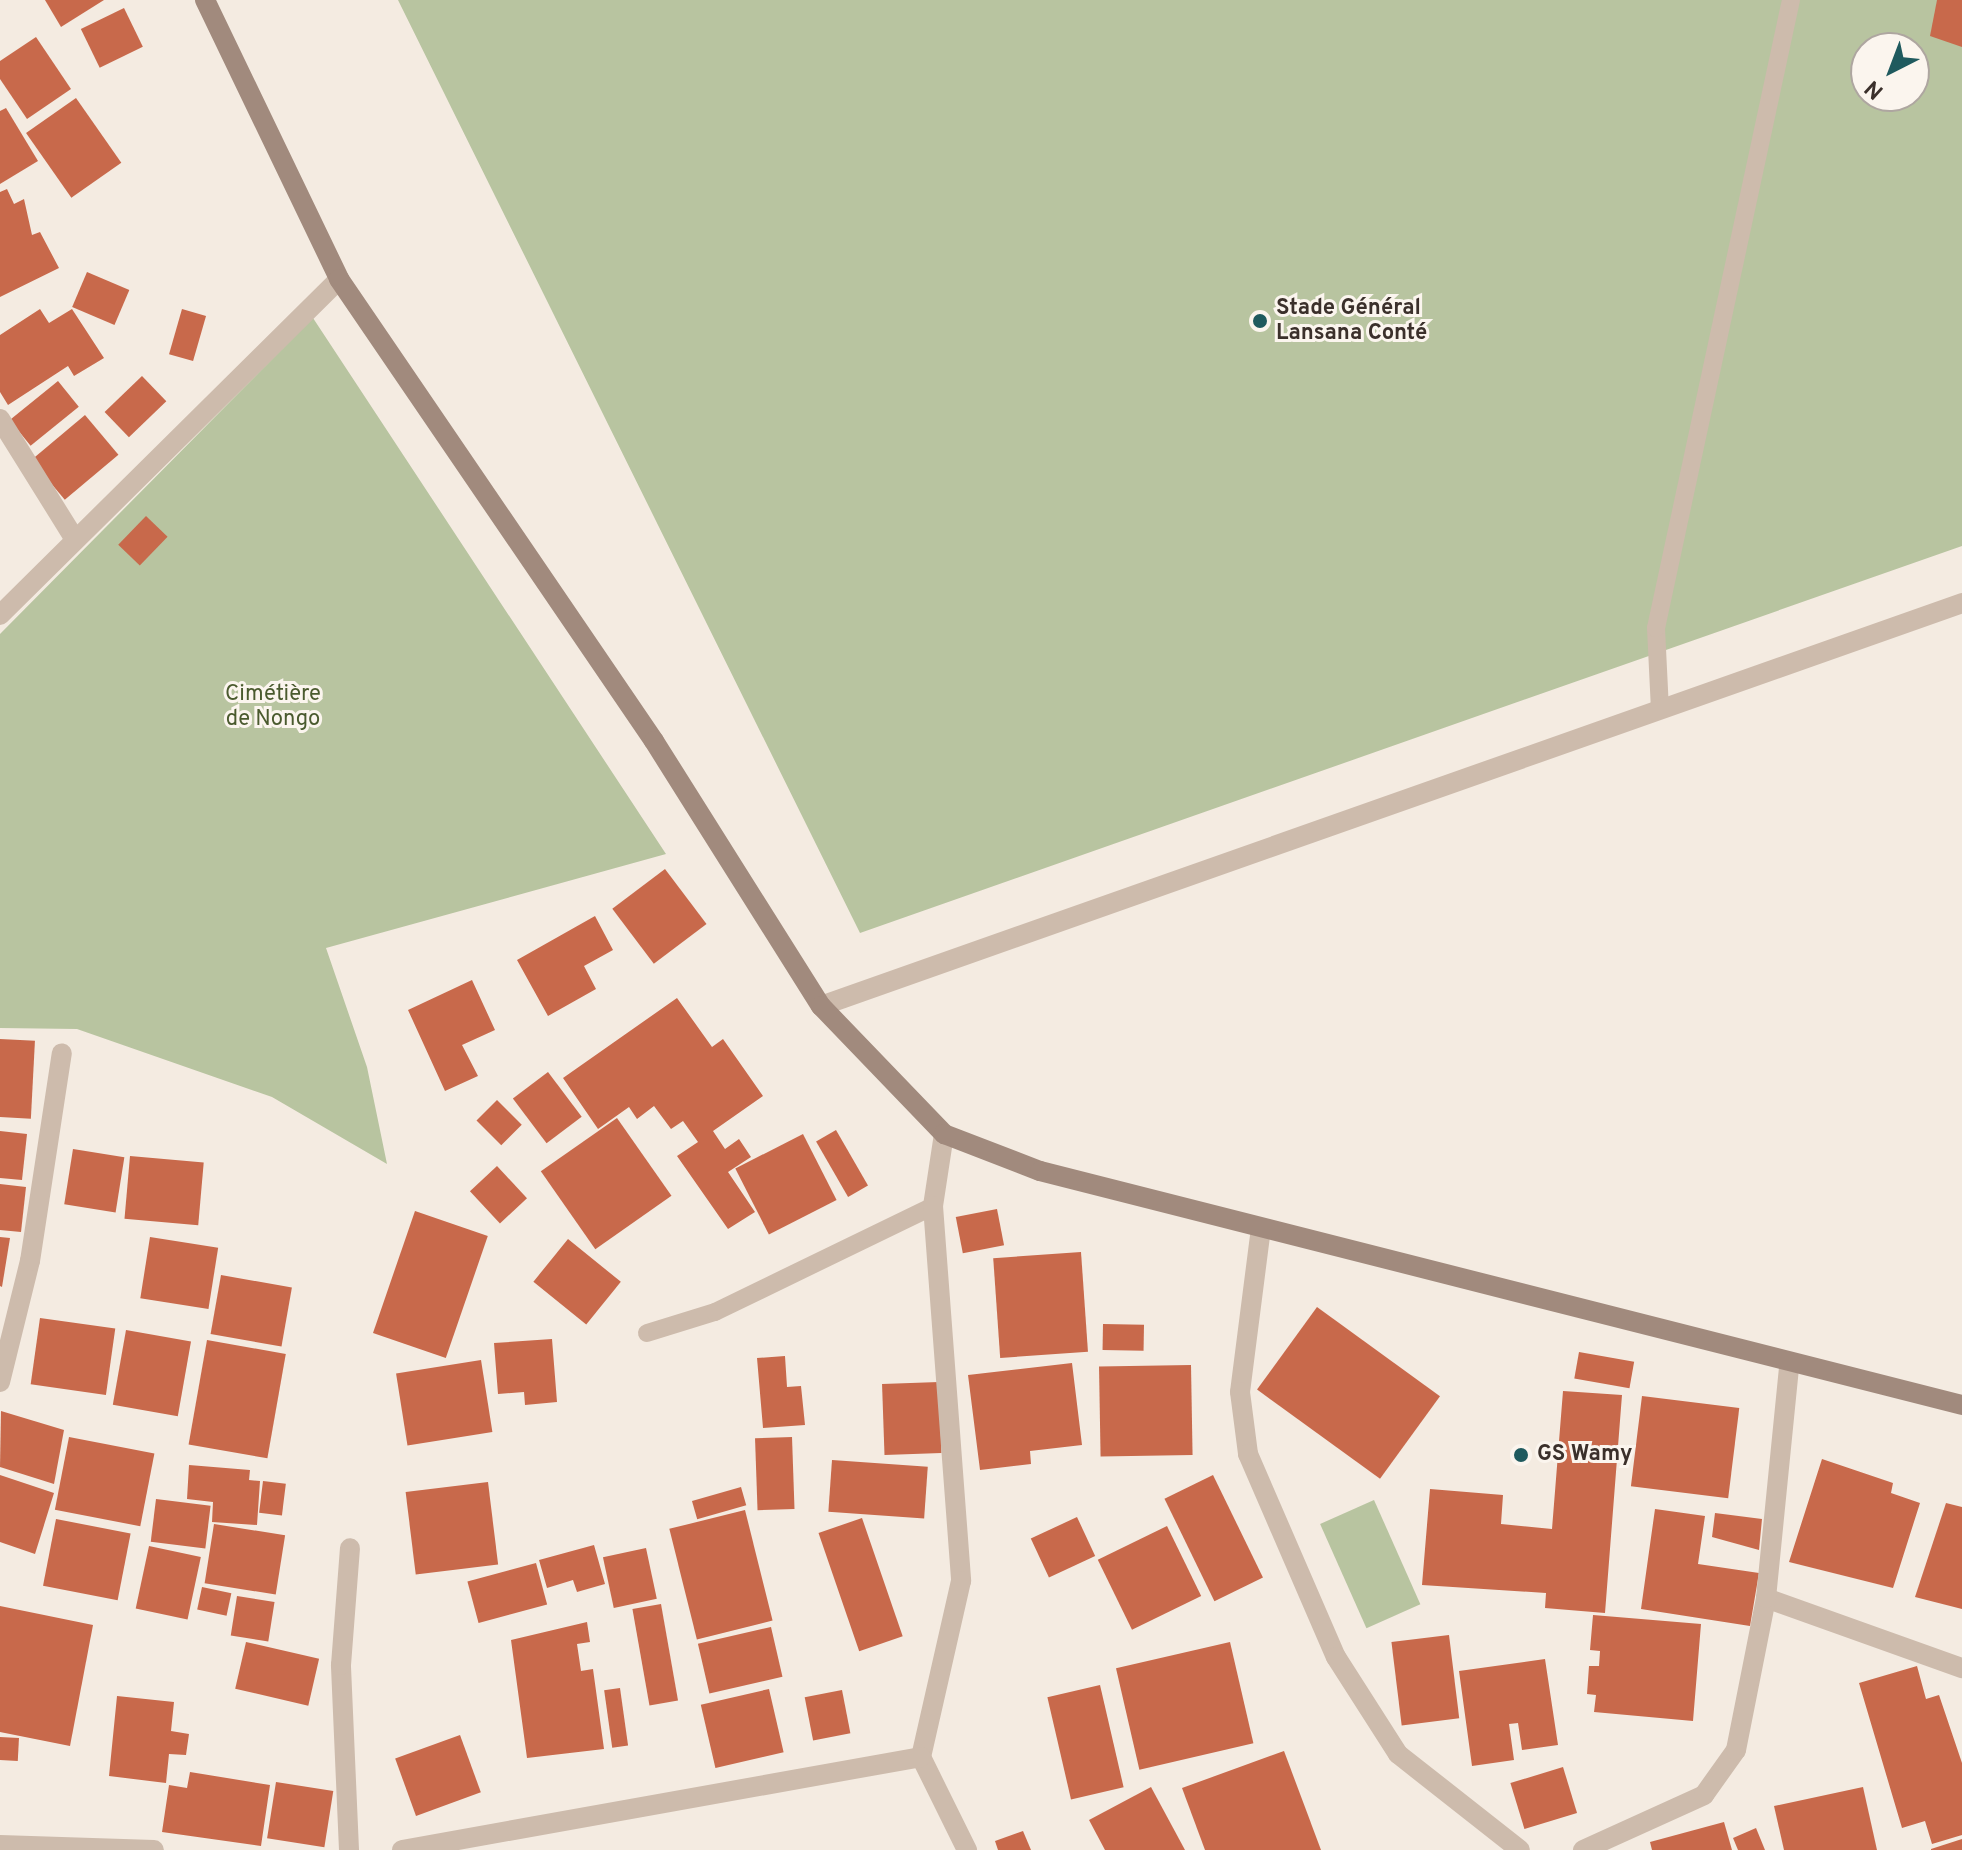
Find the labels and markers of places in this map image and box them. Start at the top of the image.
place label: Stade Général Lansana Conté [1276,295,1427,346]
marker: Stade Général Lansana Conté [1251,312,1269,330]
place label: GS Wamy [1537,1442,1632,1468]
marker: GS Wamy [1512,1446,1530,1464]

